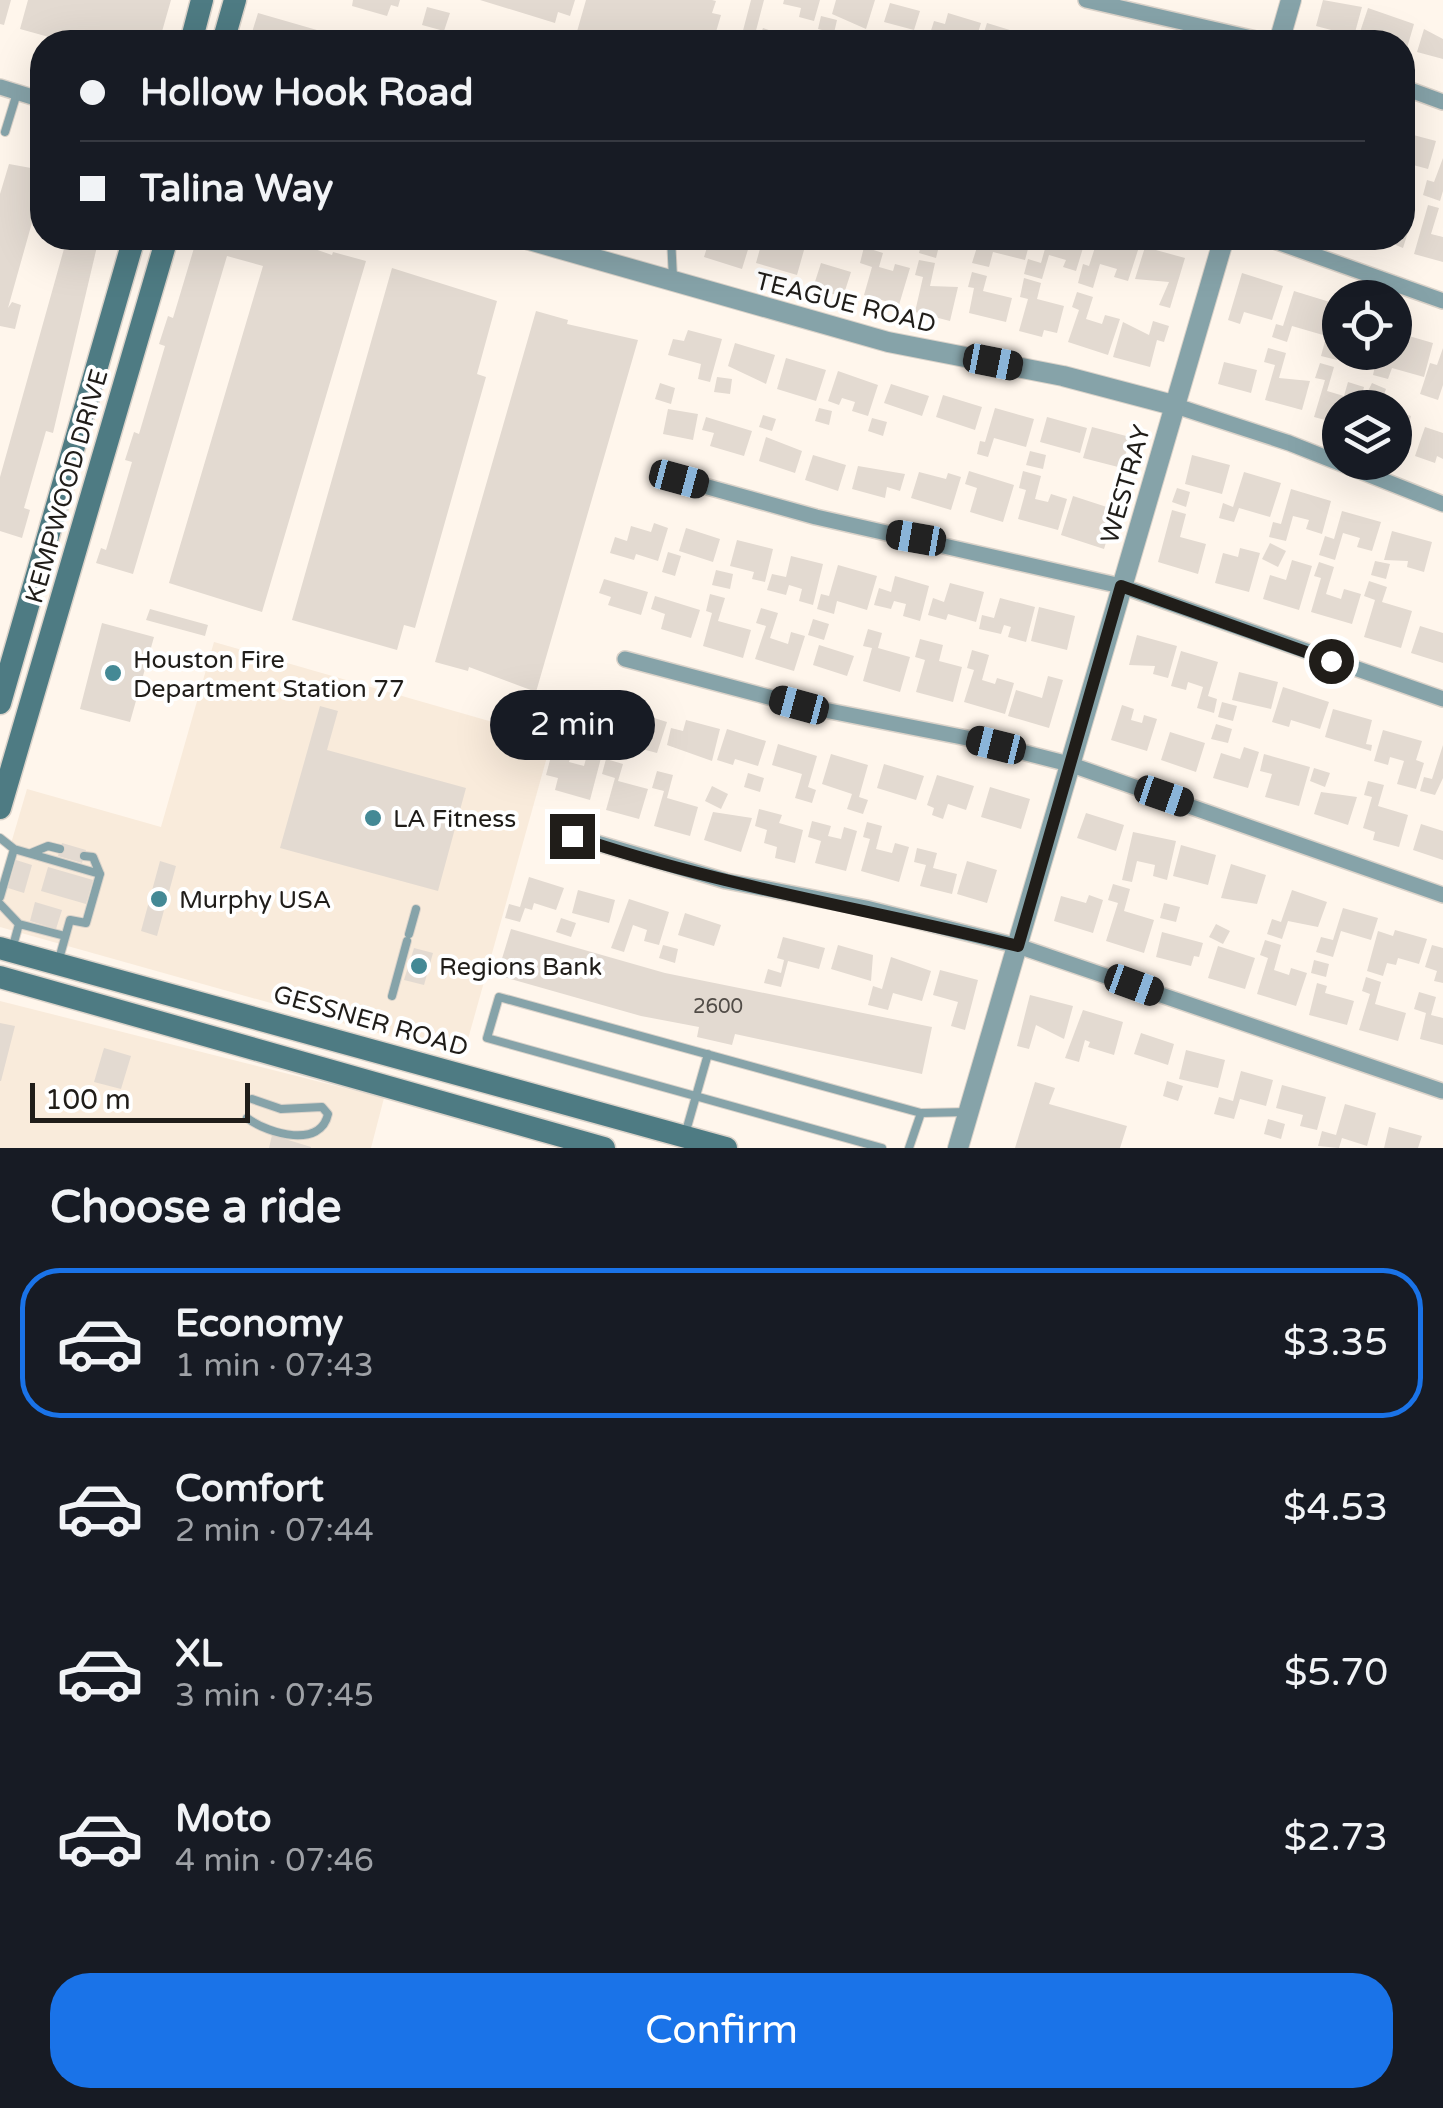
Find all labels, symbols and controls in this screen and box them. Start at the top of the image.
text: Hollow Hook Road [140,70,473,116]
text: Talina Way [140,166,333,212]
street label: TEAGUE ROAD [752,266,939,340]
map controls [1322,280,1412,480]
button: locate [1322,280,1412,370]
car [961,342,1025,382]
street label: KEMPWOOD DRIVE [19,366,115,607]
button: layers [1322,390,1412,480]
street label: WESTRAY [1095,422,1157,547]
car [646,457,712,501]
car [884,518,948,558]
route start [1309,639,1354,684]
place label: Houston Fire Department Station 77 [133,645,405,704]
marker: Houston Fire Department Station 77 [102,662,124,684]
car [766,683,832,727]
callout: 2 min [490,691,654,761]
text: 2 min [530,706,615,744]
car [963,723,1029,767]
car [1131,772,1197,820]
place label: LA Fitness [393,804,516,834]
marker: LA Fitness [362,807,384,829]
route end [550,814,595,859]
place label: Murphy USA [179,885,331,915]
marker: Murphy USA [148,888,170,910]
place label: Regions Bank [439,952,602,982]
marker: Regions Bank [408,955,430,977]
car [1101,961,1167,1009]
street label: GESSNER ROAD [270,979,472,1063]
house number: 2600 [693,995,743,1019]
scale bar [30,1078,250,1122]
text: 100 m [45,1083,131,1117]
text: Choose a ride [50,1181,341,1235]
icon: car [55,1298,145,1388]
text: Economy [175,1301,343,1347]
text: $3.35 [1283,1320,1388,1366]
text: 1 min · 07:43 [175,1347,374,1385]
icon: car [55,1463,145,1553]
text: Comfort [175,1466,324,1512]
text: $4.53 [1283,1485,1388,1531]
text: 2 min · 07:44 [175,1512,374,1550]
icon: car [55,1628,145,1718]
text: XL [175,1631,222,1677]
text: $5.70 [1284,1650,1388,1696]
text: 3 min · 07:45 [175,1677,374,1715]
icon: car [55,1793,145,1883]
text: Moto [175,1796,271,1842]
text: $2.73 [1283,1815,1388,1861]
text: 4 min · 07:46 [175,1842,374,1880]
button: Confirm [50,1973,1393,2088]

